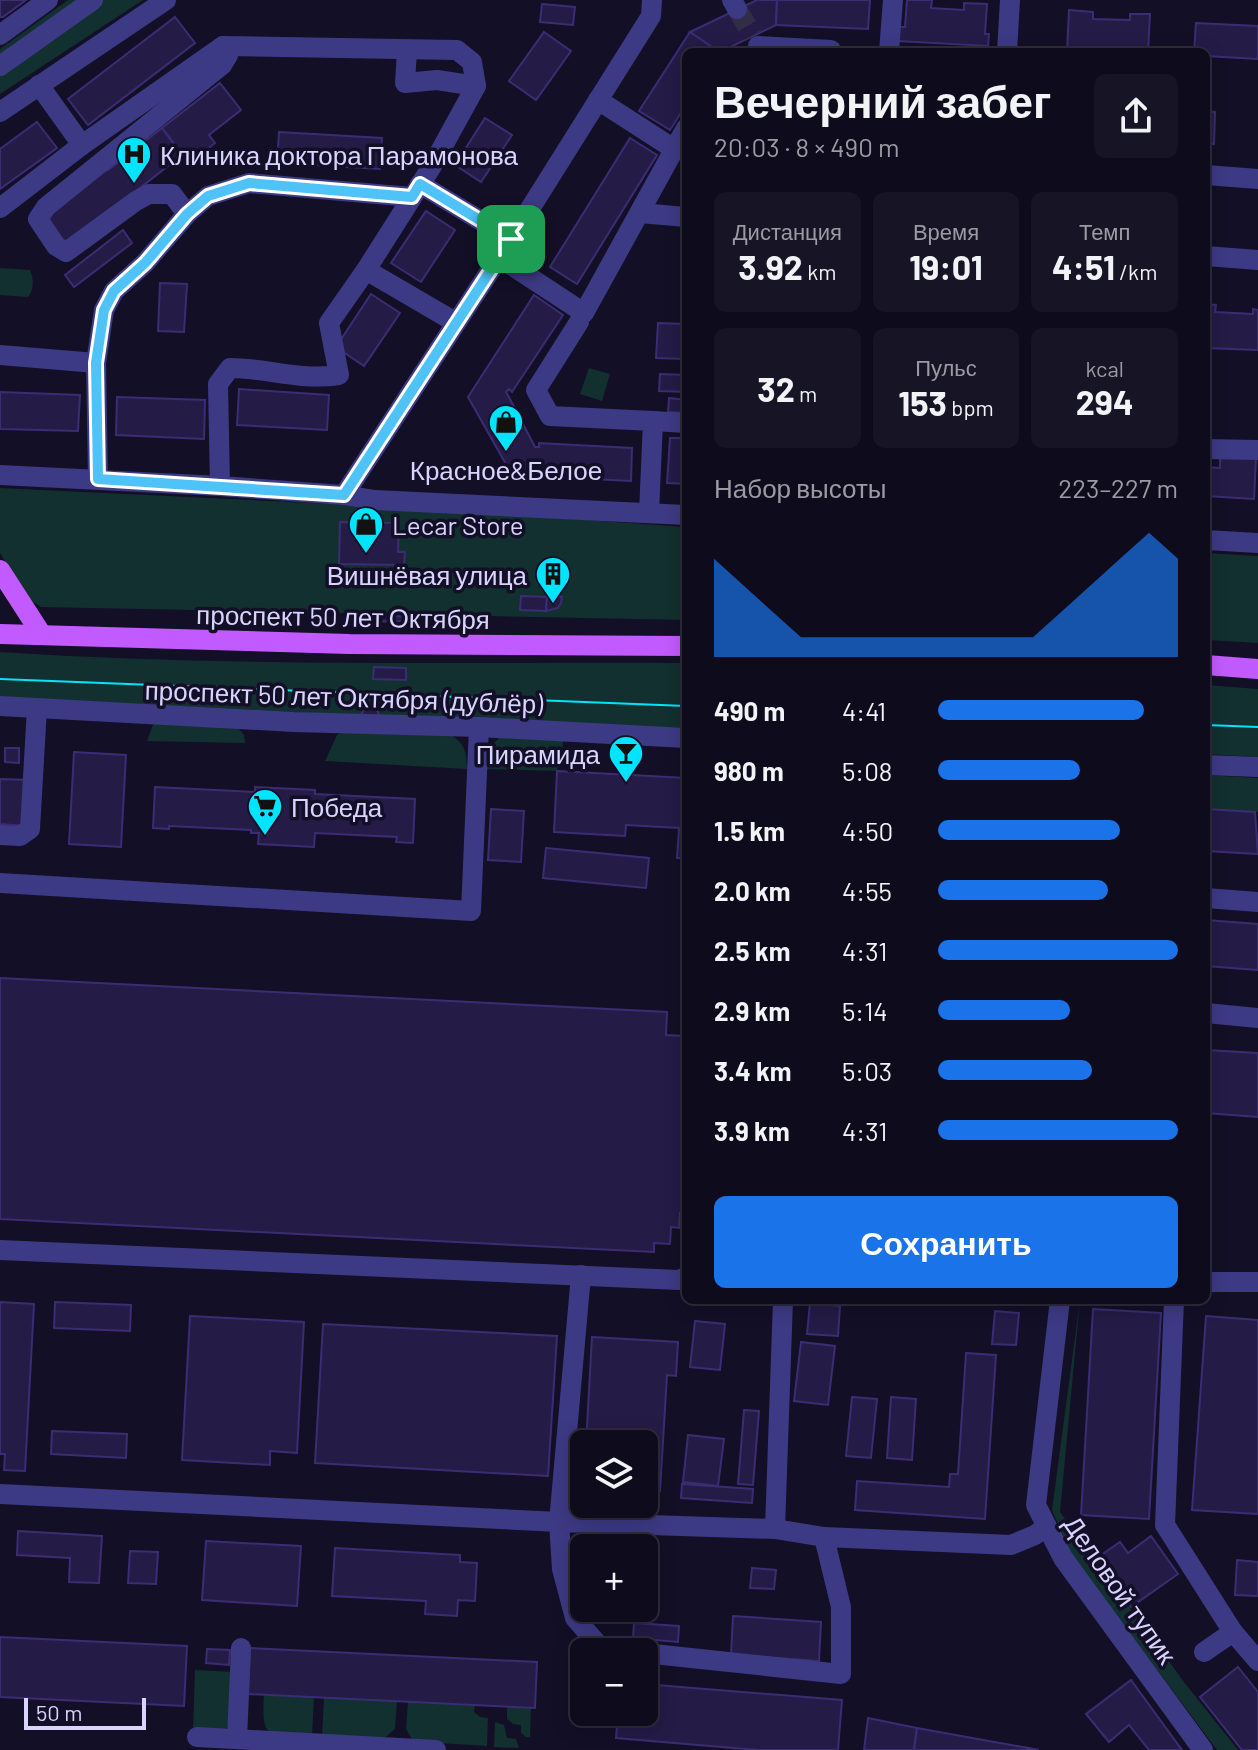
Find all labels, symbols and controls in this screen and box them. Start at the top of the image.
text: Вечерний забег [714,74,1051,127]
button: share [1094,74,1178,158]
text: 20:03 · 8 × 490 m [714,131,900,162]
hospital icon: Клиника доктора Парамонова [115,135,153,185]
place label: Клиника доктора Парамонова [160,139,519,170]
pin [477,205,545,273]
icon: arrive [489,217,533,261]
text: Дистанция [733,218,842,244]
text: Время [913,218,979,244]
text: Темп [1079,218,1130,244]
text: 3.92 [738,246,803,287]
text: 19:01 [909,246,983,287]
text: 4:51 [1052,246,1115,287]
text: km [803,258,836,284]
text: /km [1115,258,1157,284]
text: Пульс [915,354,977,380]
text: kcal [1085,355,1124,381]
text: 32 [757,368,795,409]
text: m [795,380,817,406]
text: 294 [1076,381,1134,422]
text: 153 [898,382,947,423]
text: bpm [947,394,994,420]
shop icon: Красное&Белое [487,403,525,453]
place label: Красное&Белое [410,454,602,485]
text: Набор высоты [714,472,887,503]
text: 223–227 m [1058,472,1178,503]
shop icon: Lecar Store [347,505,385,555]
place label: Lecar Store [392,509,524,540]
building icon: Вишнёвая улица [534,555,572,605]
place label: Вишнёвая улица [327,559,528,590]
street label: проспект 50 лет Октября [196,598,490,634]
street label: проспект 50 лет Октября (дублёр) [144,674,544,718]
text: 490 m [714,695,785,726]
text: 4:41 [842,695,886,726]
bar icon: Пирамида [607,734,645,784]
place label: Пирамида [476,738,601,769]
text: 980 m [714,755,784,786]
text: 5:08 [842,755,892,786]
supermarket icon: Победа [246,787,284,837]
place label: Победа [291,791,383,822]
text: 1.5 km [714,815,785,846]
text: 4:50 [842,815,893,846]
text: 2.0 km [714,875,791,906]
text: 4:55 [842,875,892,906]
text: 2.5 km [714,935,790,966]
text: 4:31 [842,935,887,966]
text: 2.9 km [714,995,790,1026]
text: 5:14 [842,995,888,1026]
text: 3.4 km [714,1055,792,1086]
text: 5:03 [842,1055,892,1086]
text: 3.9 km [714,1115,790,1146]
text: 4:31 [842,1115,887,1146]
button: Сохранить [714,1196,1178,1288]
map controls [570,1430,658,1726]
button: layers [570,1430,658,1518]
street label: Деловой тупик [1058,1509,1184,1670]
button: + [570,1534,658,1622]
button: − [570,1638,658,1726]
scale bar [24,1694,146,1730]
text: 50 m [36,1699,82,1725]

